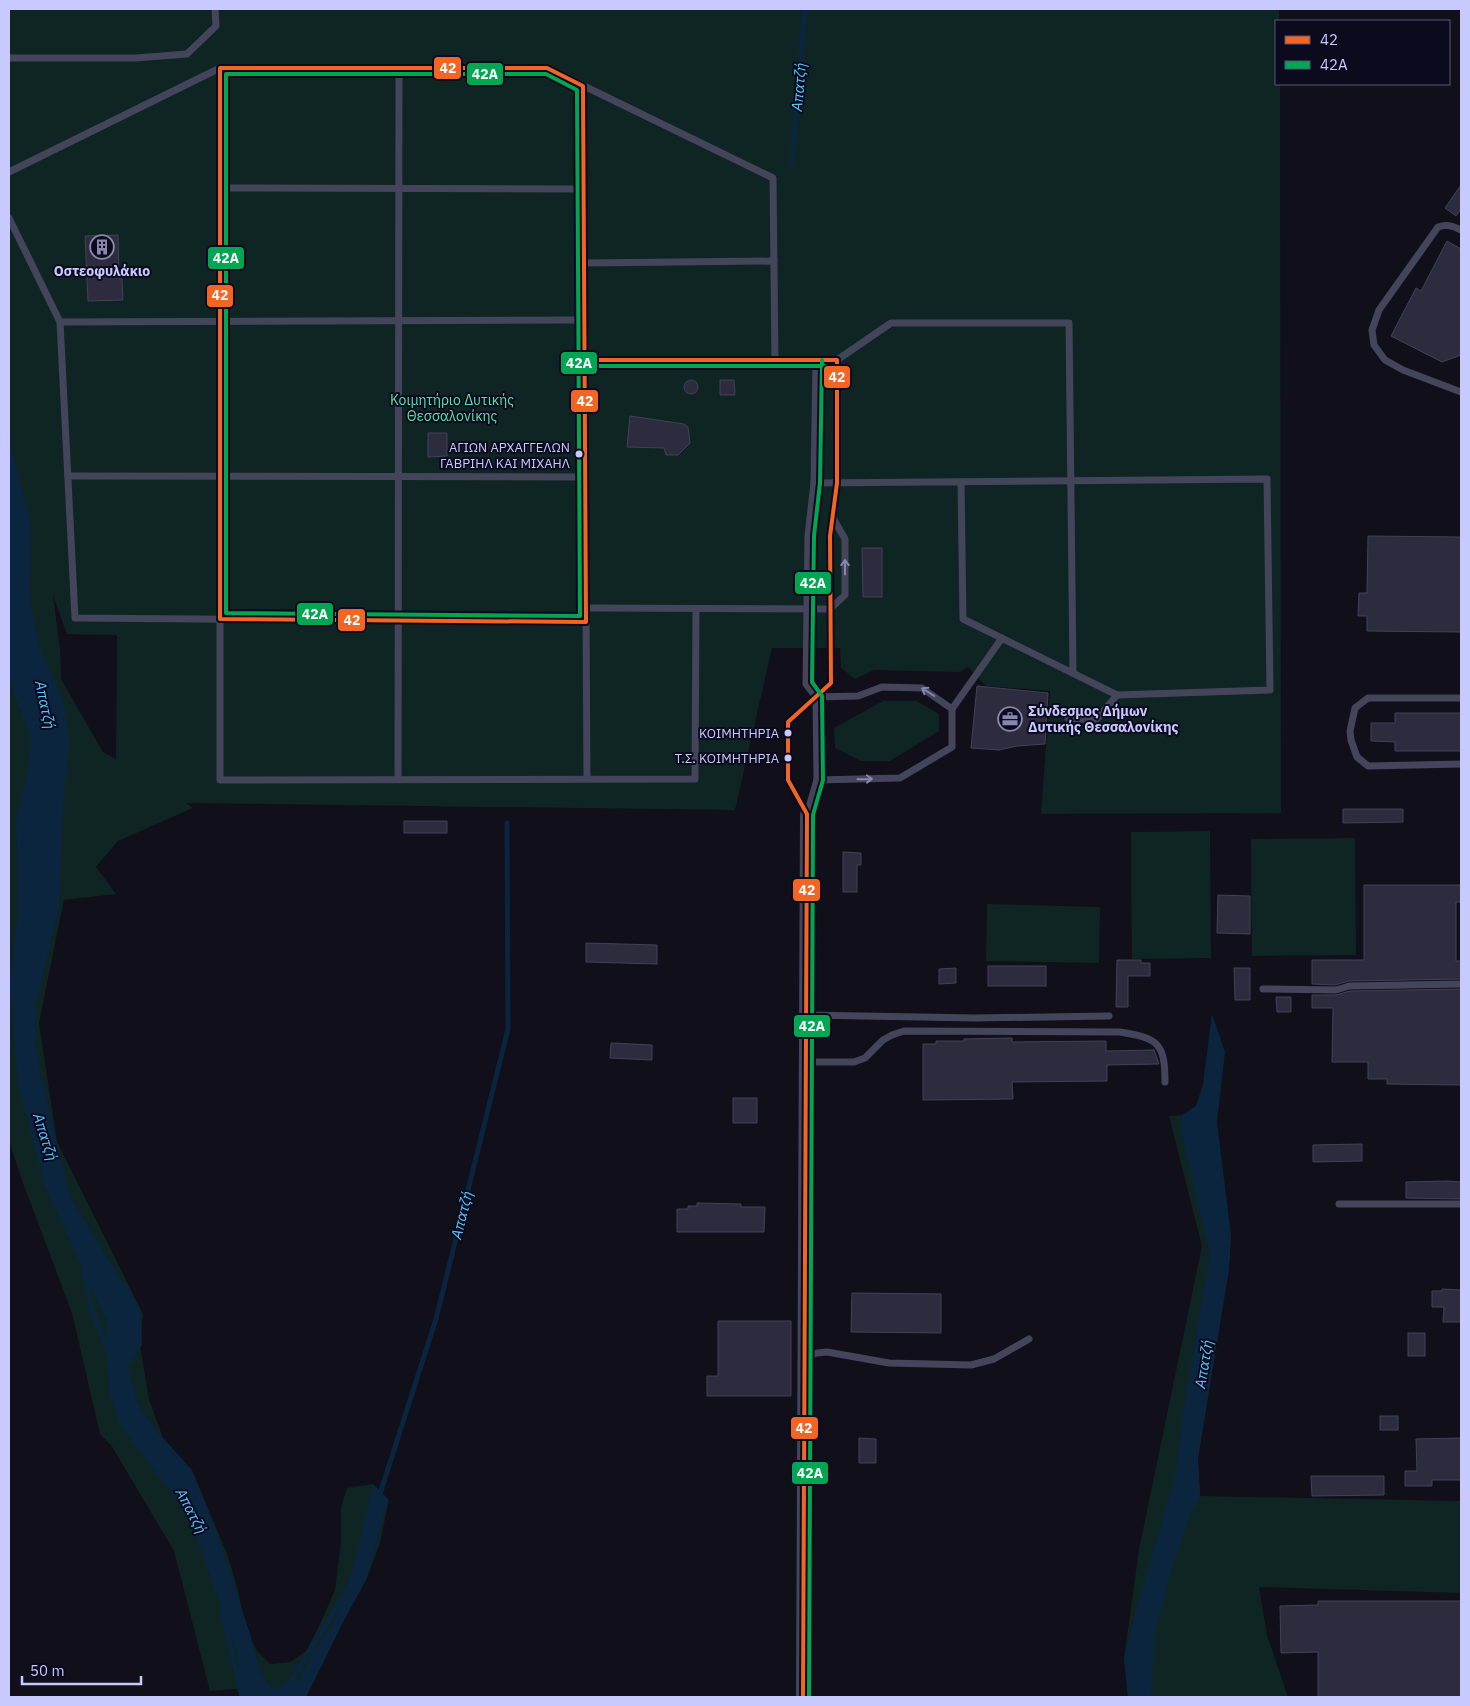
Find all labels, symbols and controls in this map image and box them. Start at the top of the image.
legend [1275,20,1450,85]
text: 42 [1320,30,1338,49]
text: 42Α [1320,55,1348,74]
line badge: 42 [433,56,462,80]
text: 42 [440,59,456,77]
line badge: 42Α [466,62,504,86]
water label: Απατζή [787,62,810,113]
text: 42Α [472,65,499,83]
building icon: Οστεοφυλάκιο [89,234,115,260]
line badge: 42Α [207,246,245,270]
text: 42Α [213,249,240,267]
place label: Οστεοφυλάκιο [54,262,150,280]
line badge: 42 [206,284,234,308]
text: 42 [212,286,228,304]
line badge: 42Α [560,351,598,375]
text: 42Α [566,354,593,372]
line badge: 42 [823,365,851,389]
text: 42 [829,368,845,386]
line badge: 42 [570,389,599,413]
park label: Κοιμητήριο Δυτικής Θεσσαλονίκης [390,391,514,425]
text: 42 [577,392,593,410]
place label: ΑΓΙΩΝ ΑΡΧΑΓΓΕΛΩΝ ΓΑΒΡΙΗΛ ΚΑΙ ΜΙΧΑΗΛ [440,439,570,472]
marker: ΑΓΙΩΝ ΑΡΧΑΓΓΕΛΩΝ ΓΑΒΡΙΗΛ ΚΑΙ ΜΙΧΑΗΛ [574,449,584,459]
one-way arrow [840,559,850,575]
line badge: 42Α [794,571,832,595]
text: 42Α [800,574,827,592]
line badge: 42Α [296,602,334,626]
text: 42Α [302,605,329,623]
line badge: 42 [337,608,366,632]
text: 42 [344,611,360,629]
water label: Απατζή [31,678,60,731]
one-way arrow [921,687,935,698]
place label: Σύνδεσμος Δήμων Δυτικής Θεσσαλονίκης [1028,702,1179,736]
office icon: Σύνδεσμος Δήμων Δυτικής Θεσσαλονίκης [997,706,1023,732]
place label: ΚΟΙΜΗΤΗΡΙΑ [699,725,780,742]
marker: ΚΟΙΜΗΤΗΡΙΑ [783,728,793,738]
place label: Τ.Σ. ΚΟΙΜΗΤΗΡΙΑ [675,750,780,767]
marker: Τ.Σ. ΚΟΙΜΗΤΗΡΙΑ [783,753,793,763]
one-way arrow [857,774,873,784]
line badge: 42 [792,878,821,902]
text: 42 [799,881,815,899]
line badge: 42Α [793,1014,831,1038]
text: 42Α [799,1017,826,1035]
water label: Απατζή [29,1110,62,1163]
water label: Απατζή [446,1189,477,1242]
water label: Απατζή [1190,1338,1217,1391]
line badge: 42 [790,1416,819,1440]
text: 42 [796,1419,812,1437]
line badge: 42Α [791,1461,829,1485]
text: 42Α [797,1464,824,1482]
water label: Απατζή [171,1484,211,1537]
scale bar [22,1654,141,1686]
text: 50 m [30,1661,65,1680]

